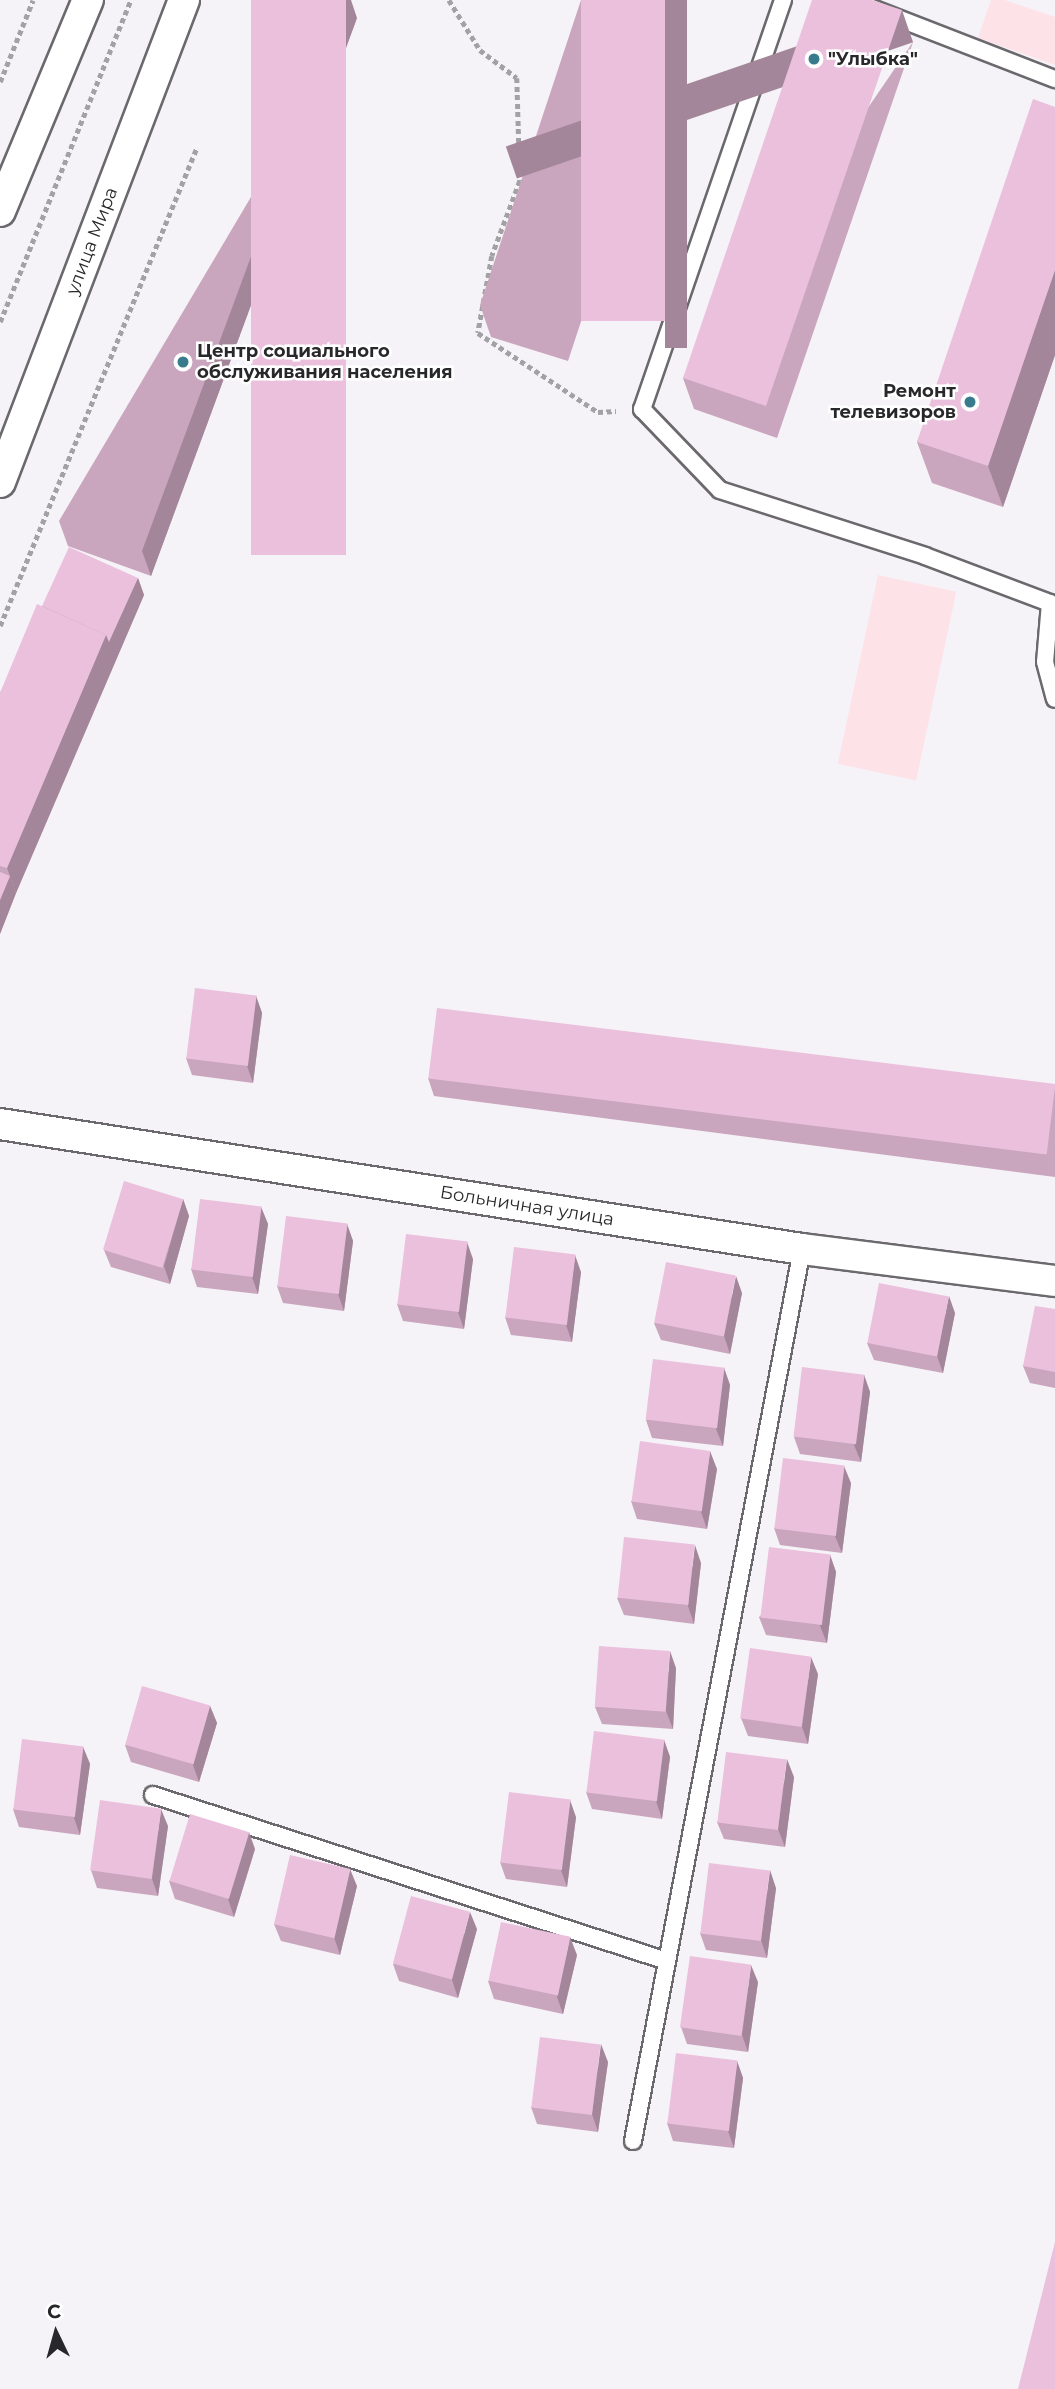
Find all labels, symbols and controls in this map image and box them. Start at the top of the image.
place label: "Улыбка" [828,48,918,70]
marker: "Улыбка" [806,51,822,67]
street label: улица Мира [62,184,122,298]
place label: Центр социального обслуживания населения [197,341,453,384]
marker: Центр социального обслуживания населения [175,354,191,370]
place label: Ремонт телевизоров [830,381,956,424]
marker: Ремонт телевизоров [962,394,978,410]
street label: Больничная улица [439,1182,615,1230]
north arrow [21,2298,91,2368]
text: С [46,2300,62,2324]

